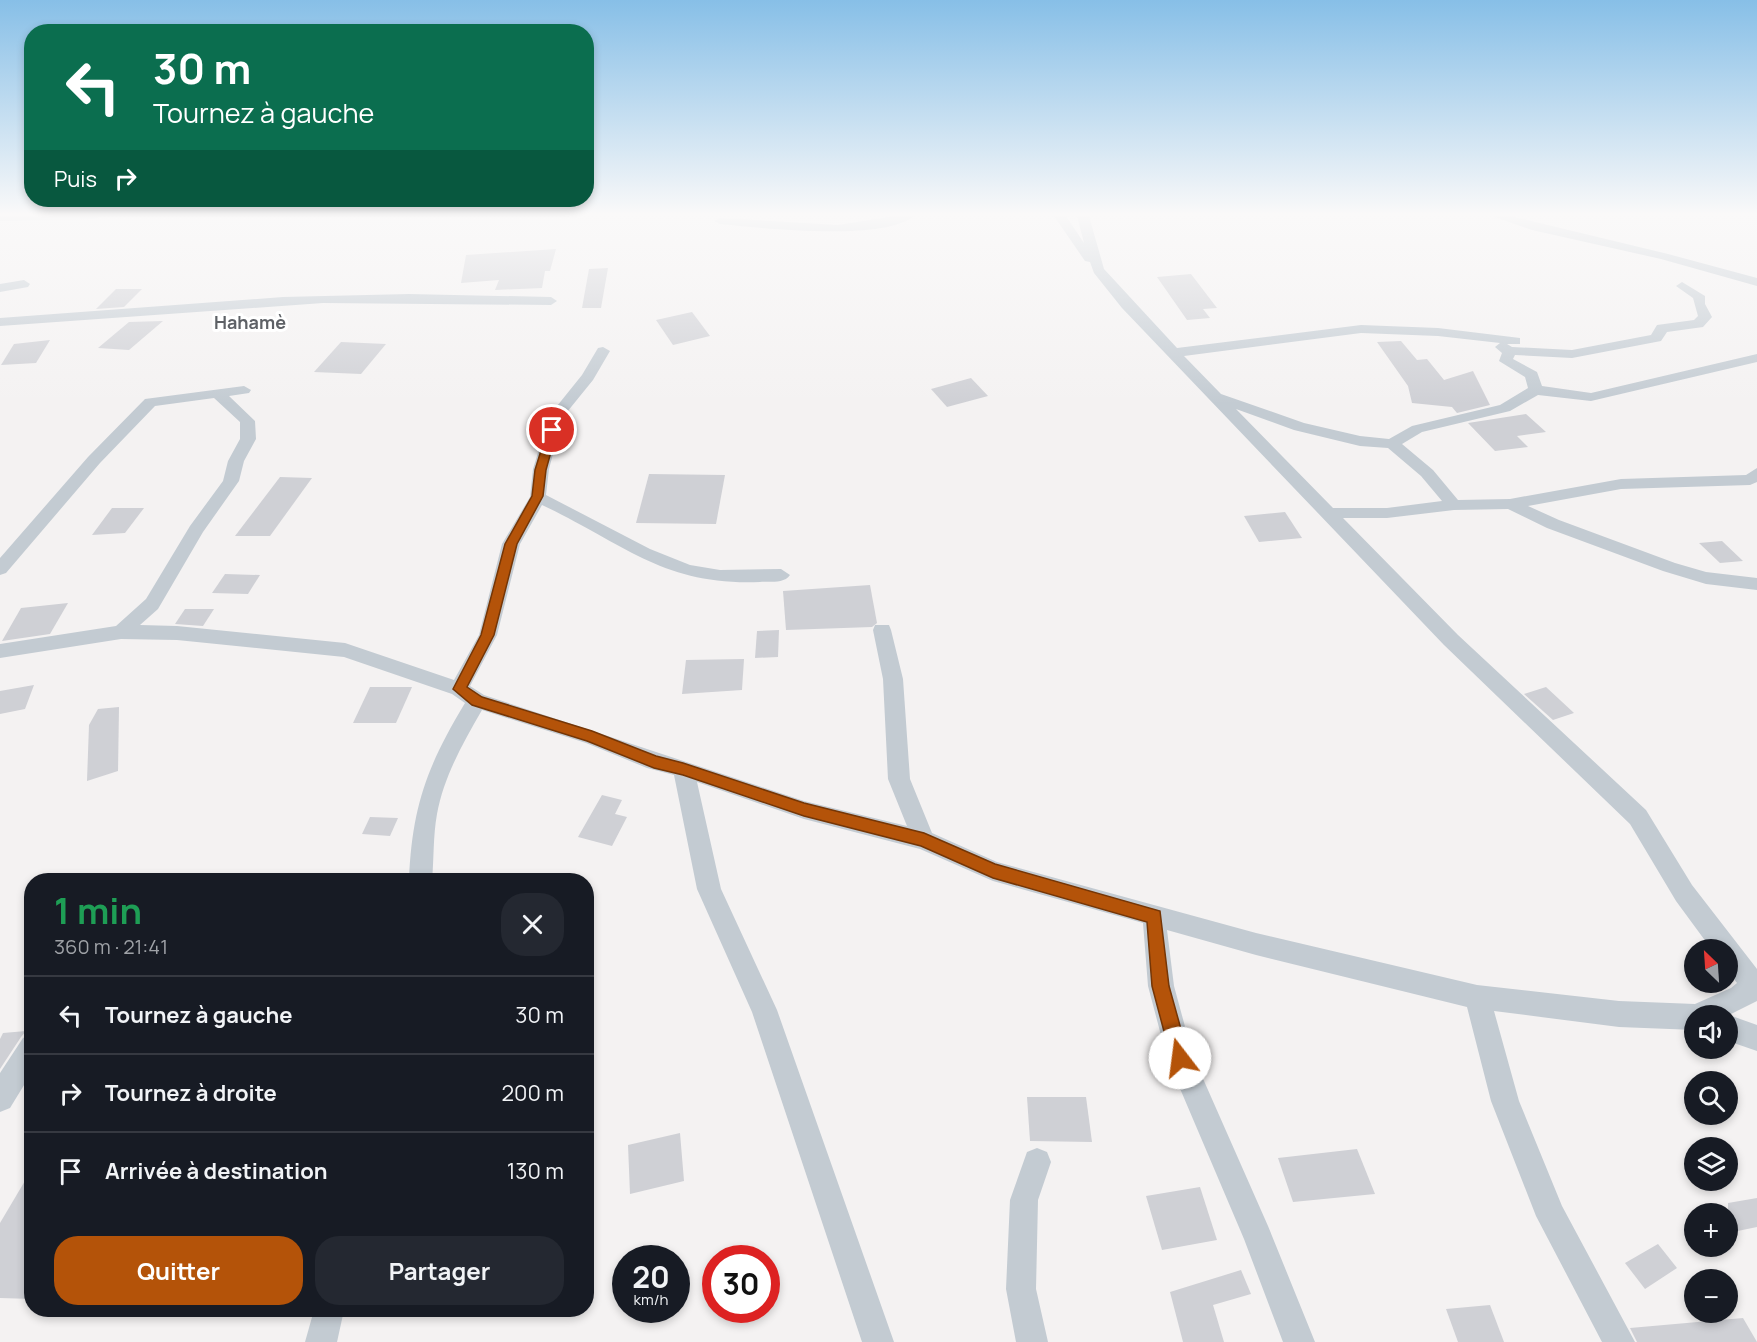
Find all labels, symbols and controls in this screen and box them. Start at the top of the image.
text: 30 m [153,39,251,97]
icon: left [54,48,132,126]
text: Tournez à gauche [153,94,374,131]
icon: right [109,162,142,195]
text: Puis [54,164,97,194]
district label: Hahamè [214,310,286,334]
pin [526,404,577,455]
icon: arrive [535,413,568,446]
text: 1 min [54,886,142,935]
button: close [501,893,564,956]
text: 360 m · 21:41 [54,933,168,960]
north arrow [1684,939,1738,993]
map controls [1684,939,1738,1323]
icon: left [54,999,87,1032]
text: Tournez à gauche [105,1000,292,1030]
text: 30 m [515,1000,564,1030]
button: sound [1684,1005,1738,1059]
position arrow [1148,1026,1212,1090]
button: search [1684,1071,1738,1125]
icon: right [54,1077,87,1110]
text: Tournez à droite [105,1078,277,1108]
text: 200 m [502,1078,564,1108]
button: layers [1684,1137,1738,1191]
icon: arrive [54,1155,87,1188]
text: Arrivée à destination [105,1156,328,1186]
text: 130 m [507,1156,564,1186]
button: + [1684,1203,1738,1257]
button: Quitter [54,1236,303,1305]
button: Partager [315,1236,564,1305]
speed limit sign: 30 [702,1245,780,1323]
text: 20 [632,1256,670,1297]
button: − [1684,1269,1738,1323]
text: km/h [634,1289,668,1310]

